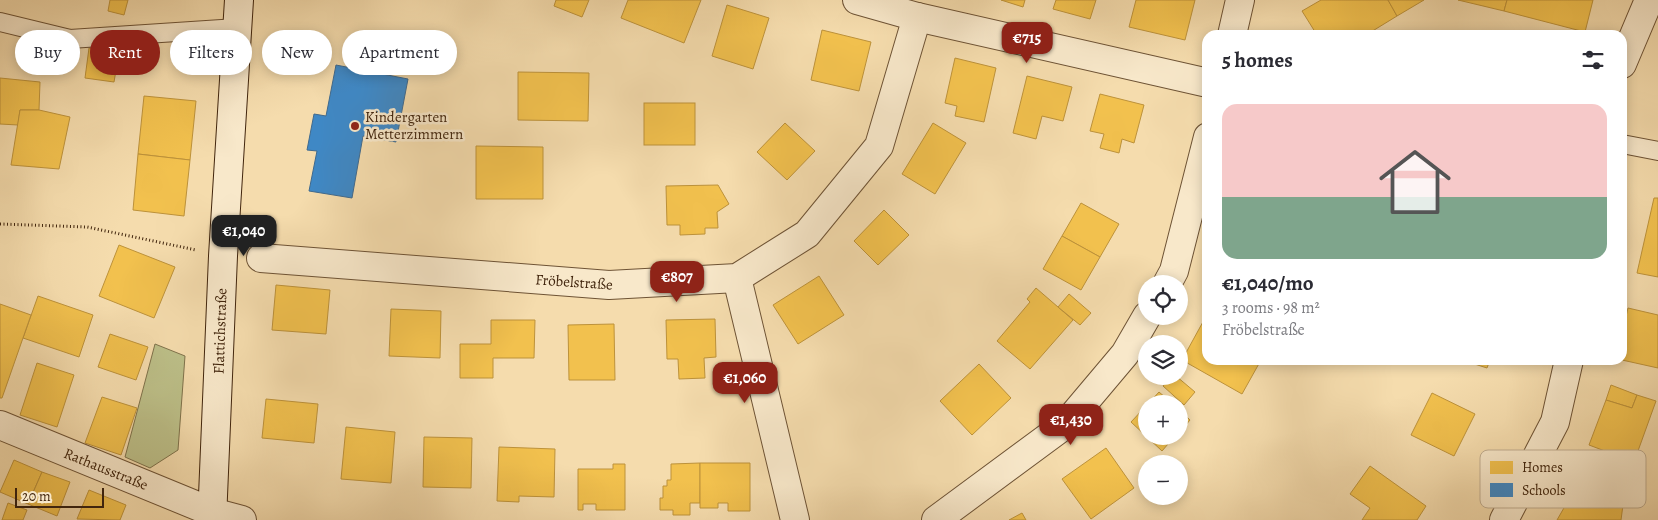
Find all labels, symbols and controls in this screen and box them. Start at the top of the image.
pin: €715 [997,22,1057,64]
text: €715 [1013,27,1041,49]
chip: Buy [15,30,80,75]
chip: Rent [90,30,160,75]
chip: Filters [170,30,252,75]
chip: New [262,30,332,75]
chip: Apartment [342,30,457,75]
text: 5 homes [1222,46,1293,74]
icon: filters [1579,46,1607,74]
place label: Kindergarten Metterzimmern [365,107,463,144]
marker: Kindergarten Metterzimmern [349,120,361,132]
icon: home [1370,137,1460,227]
pin: €1,040 [203,214,285,257]
text: €1,040 [223,220,265,242]
pin: €807 [647,260,707,303]
text: €807 [661,266,693,288]
street label: Fröbelstraße [535,269,614,295]
text: €1,040/mo [1222,269,1314,297]
map controls [1138,275,1188,505]
button: locate [1138,275,1188,325]
street label: Flattichstraße [209,287,232,374]
text: 3 rooms · 98 m² [1222,297,1320,319]
text: Fröbelstraße [1222,319,1305,341]
button: layers [1138,335,1188,385]
pin: €1,060 [704,362,786,404]
text: €1,060 [724,367,766,389]
button: + [1138,395,1188,445]
pin: €1,430 [1030,404,1112,446]
text: €1,430 [1050,409,1092,431]
street label: Rathausstraße [61,443,151,495]
legend [1480,450,1646,508]
button: − [1138,455,1188,505]
text: Homes [1522,458,1563,477]
text: Schools [1522,481,1566,500]
scale bar [15,485,104,508]
text: 20 m [22,487,51,506]

